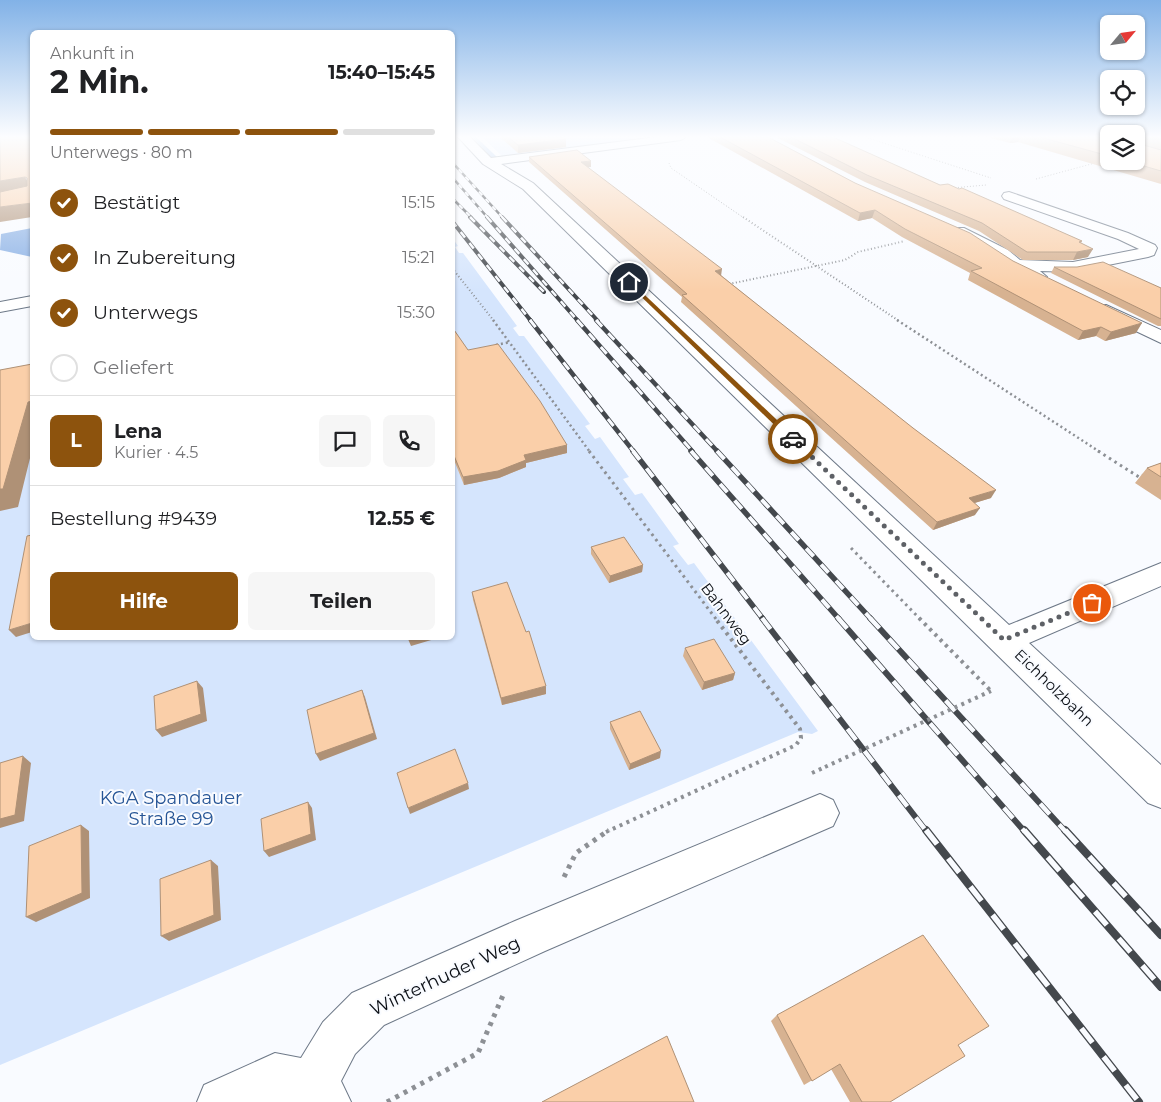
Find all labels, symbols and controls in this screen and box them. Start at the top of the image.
north arrow [1100,15,1145,60]
map controls [1100,15,1145,170]
text: Ankunft in [50,44,135,63]
text: 15:40–15:45 [328,61,435,84]
text: 2 Min. [50,62,149,101]
button: locate [1100,70,1145,115]
button: layers [1100,125,1145,170]
text: Unterwegs · 80 m [50,143,193,162]
icon: check [50,189,78,217]
text: Bestätigt [93,191,180,214]
text: 15:15 [402,193,435,212]
icon: check [50,244,78,272]
text: In Zubereitung [93,246,236,269]
text: 15:21 [402,248,435,267]
pin [608,261,650,303]
icon: home [615,268,643,296]
icon: check [50,299,78,327]
text: Unterwegs [93,301,198,324]
text: 15:30 [397,303,435,322]
text: Geliefert [93,356,174,379]
courier [768,414,818,464]
button: chat [319,415,371,467]
button: phone [383,415,435,467]
text: Lena [114,420,162,443]
icon: car [779,425,807,453]
text: L [70,429,82,452]
text: Kurier · 4.5 [114,443,198,462]
text: Bestellung #9439 [50,507,217,530]
text: 12.55 € [368,507,435,530]
button: Hilfe [50,572,238,630]
button: Teilen [248,572,435,630]
street label: Bahnweg [697,579,756,648]
pin [1071,582,1113,624]
icon: bag [1078,589,1106,617]
street label: Eichholzbahn [1011,645,1098,730]
park label: KGA Spandauer Straße 99 [100,787,242,830]
street label: Winterhuder Weg [366,932,524,1020]

